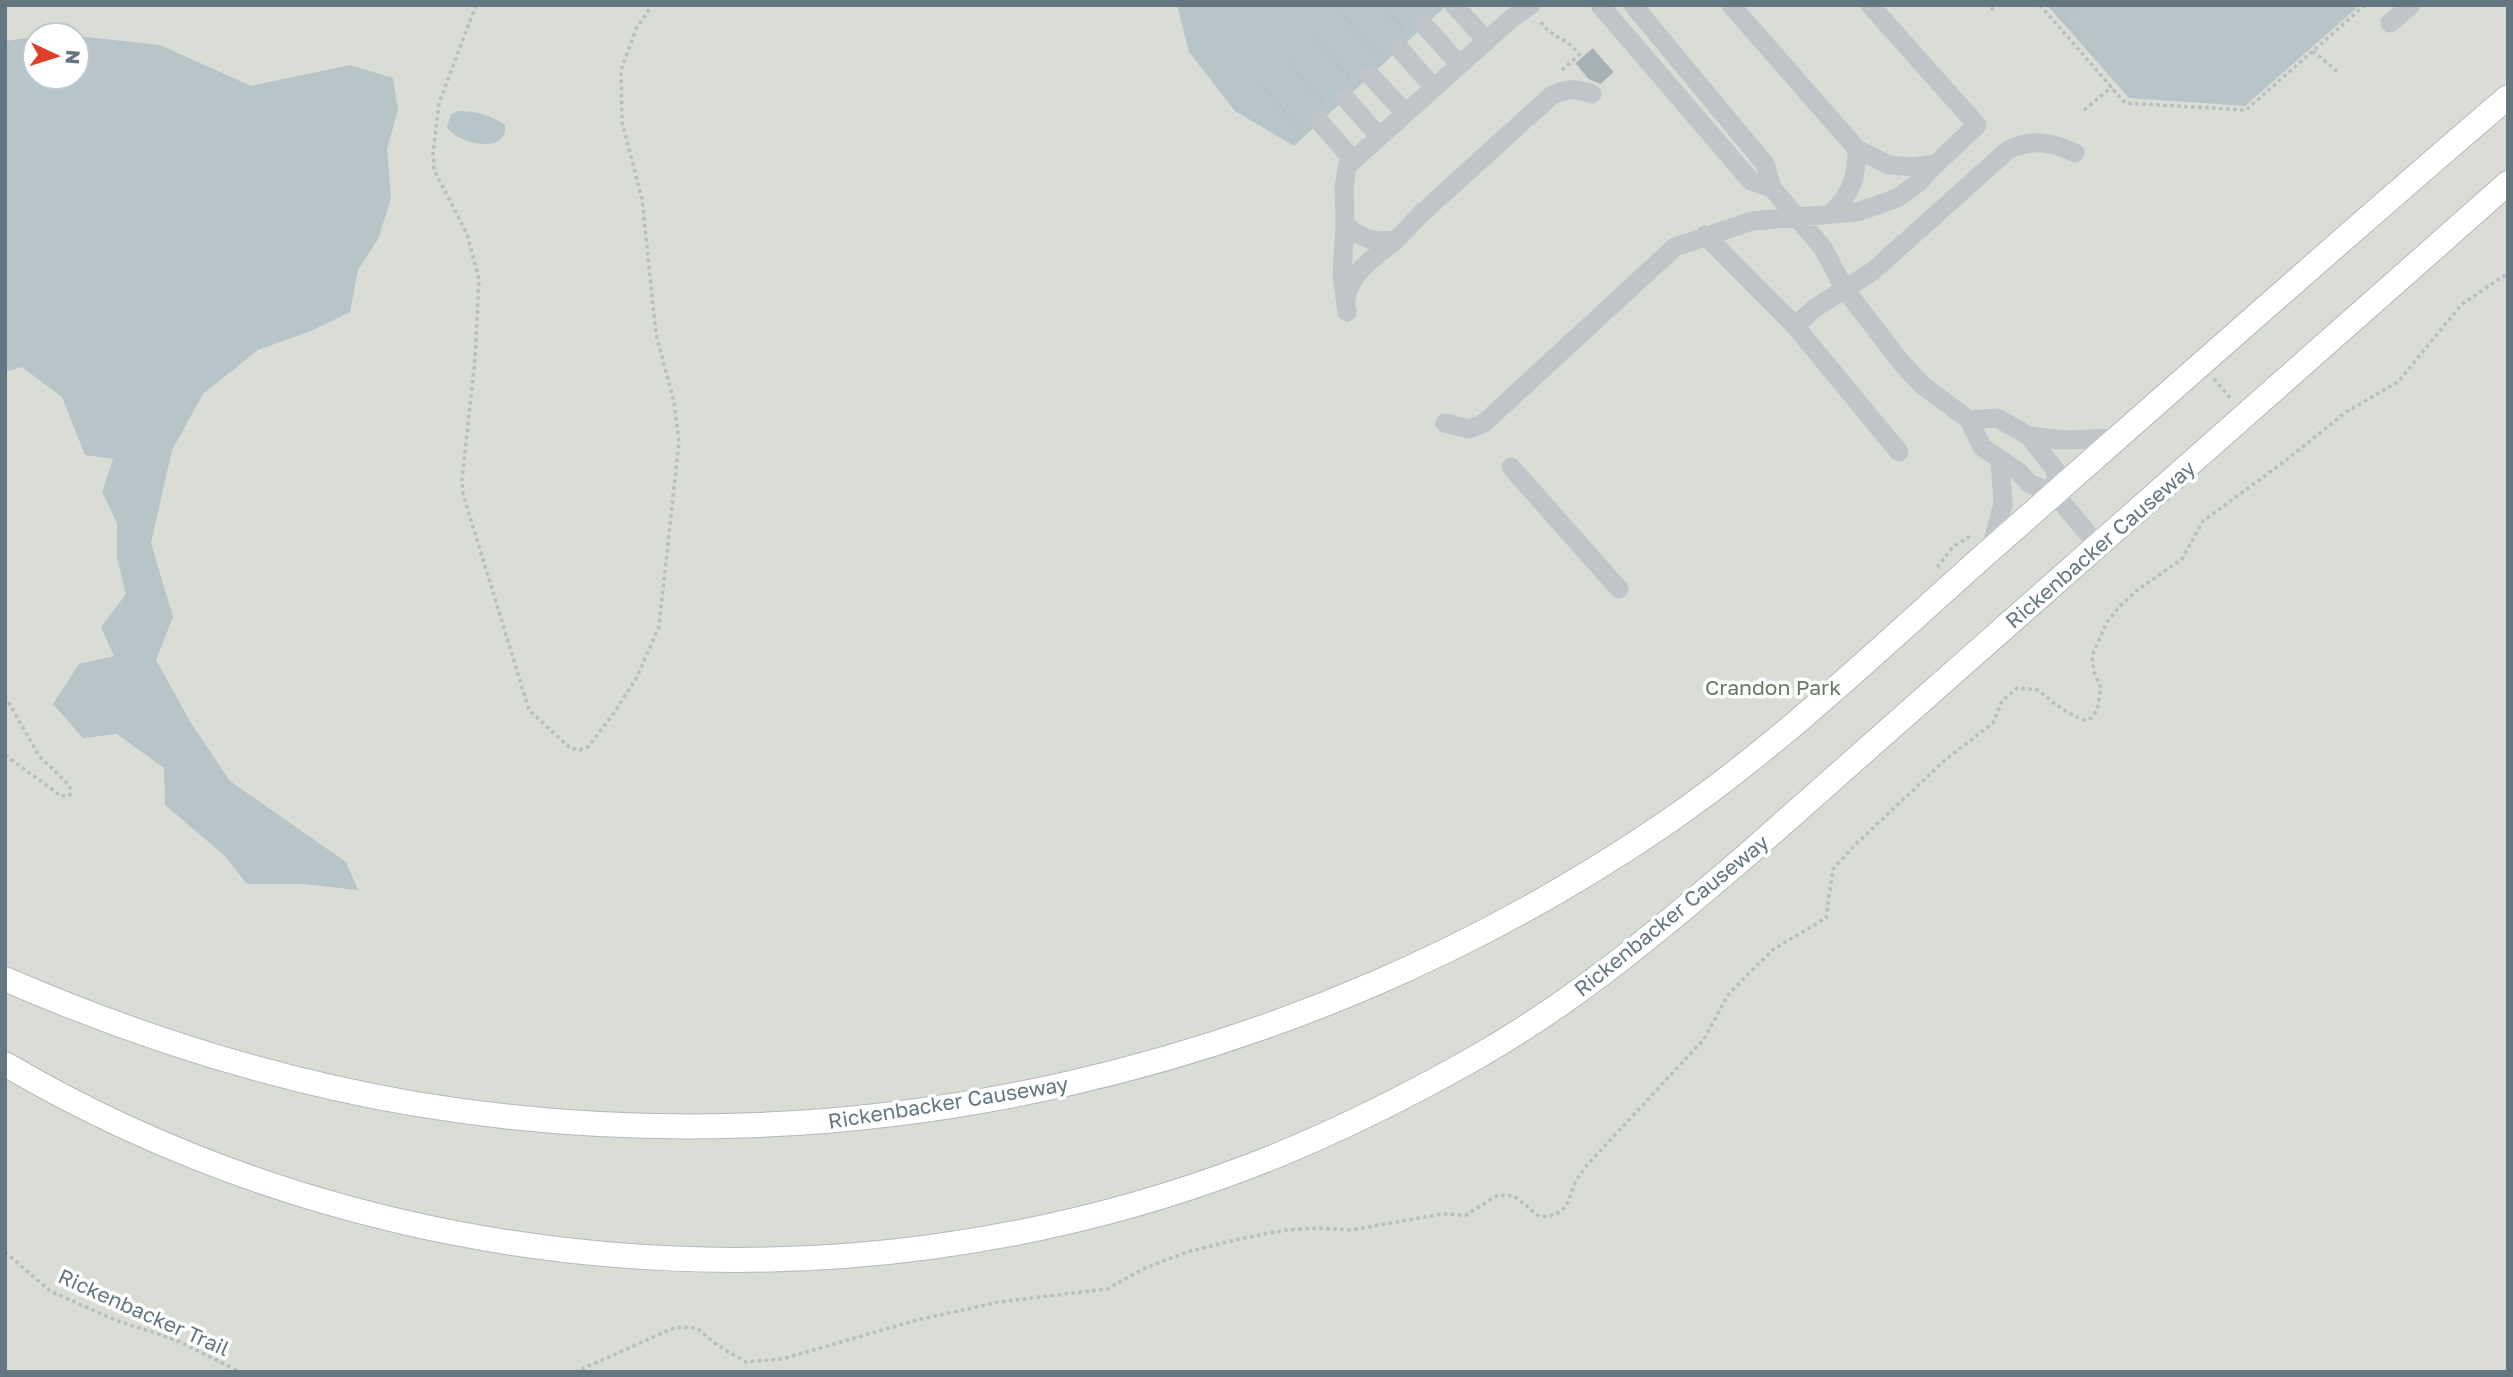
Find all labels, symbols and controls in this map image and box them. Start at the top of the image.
north arrow [21,21,91,91]
text: N [61,49,85,65]
street label: Rickenbacker Causeway [2000,454,2200,634]
park label: Crandon Park [1705,674,1841,700]
street label: Rickenbacker Causeway [1568,828,1774,1002]
street label: Rickenbacker Causeway [826,1070,1070,1134]
street label: Rickenbacker Trail [54,1263,234,1361]

